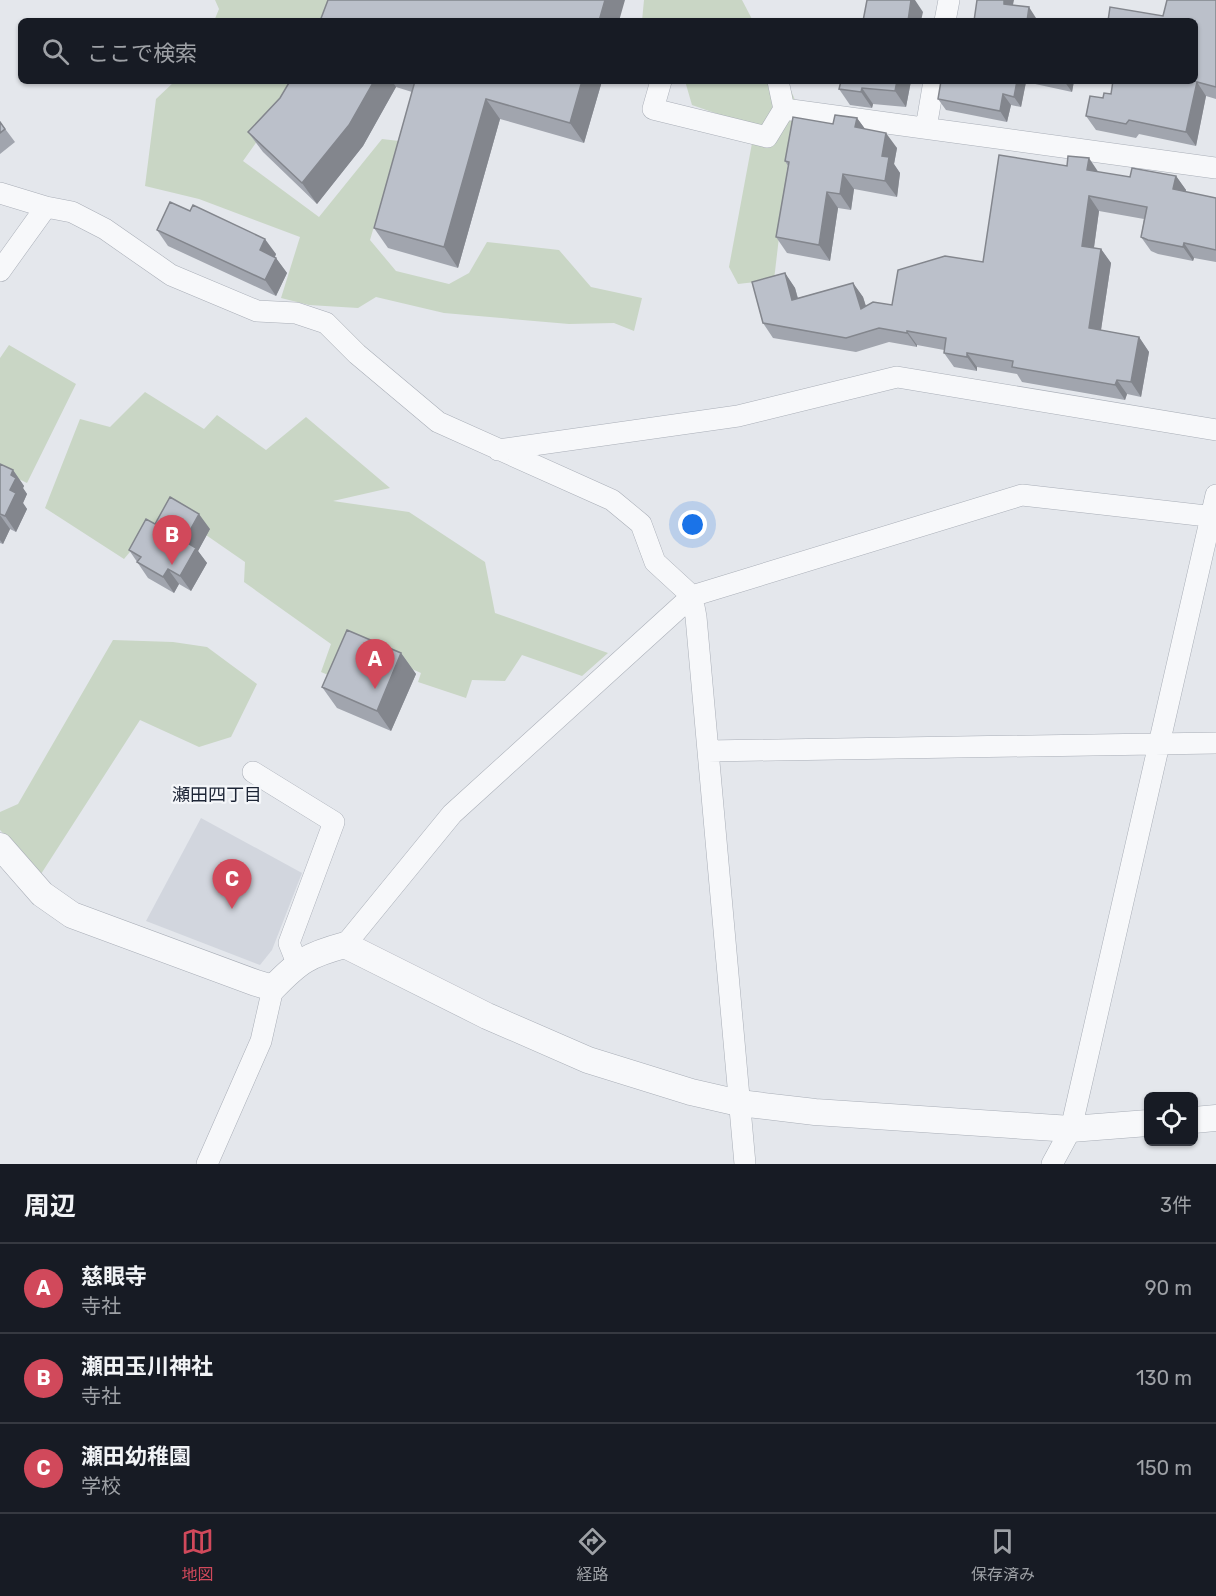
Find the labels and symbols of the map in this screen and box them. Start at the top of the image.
your location [678,510,707,539]
pin: B [152,516,192,565]
pin: A [356,640,394,689]
district label: 瀬田四丁目 [172,784,262,806]
pin: C [212,860,252,909]

